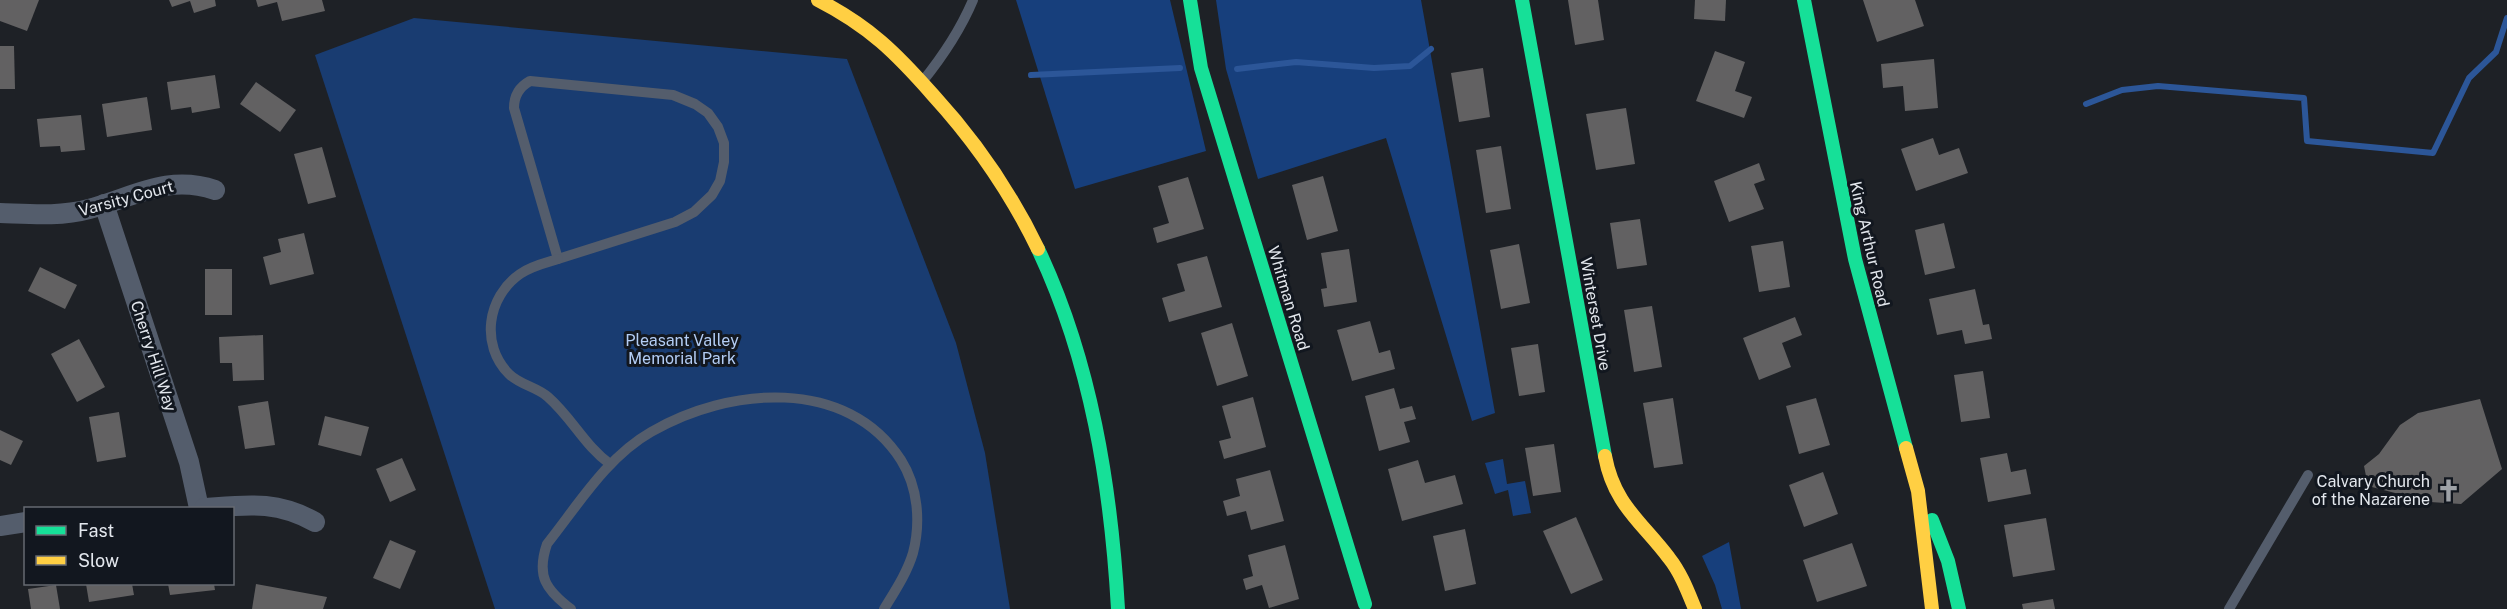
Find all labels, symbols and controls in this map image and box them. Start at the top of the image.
street label: Varsity Court [77,177,176,220]
street label: King Arthur Road [1846,179,1893,309]
street label: Whitman Road [1264,244,1313,353]
street label: Winterset Drive [1576,256,1615,372]
street label: Cherry Hill Way [127,298,181,414]
park label: Pleasant Valley Memorial Park [625,331,739,368]
place label: Calvary Church of the Nazarene [2312,472,2430,509]
church icon: Calvary Church of the Nazarene [2435,477,2461,503]
legend [24,507,234,585]
text: Fast [78,520,114,541]
text: Slow [78,550,119,571]

